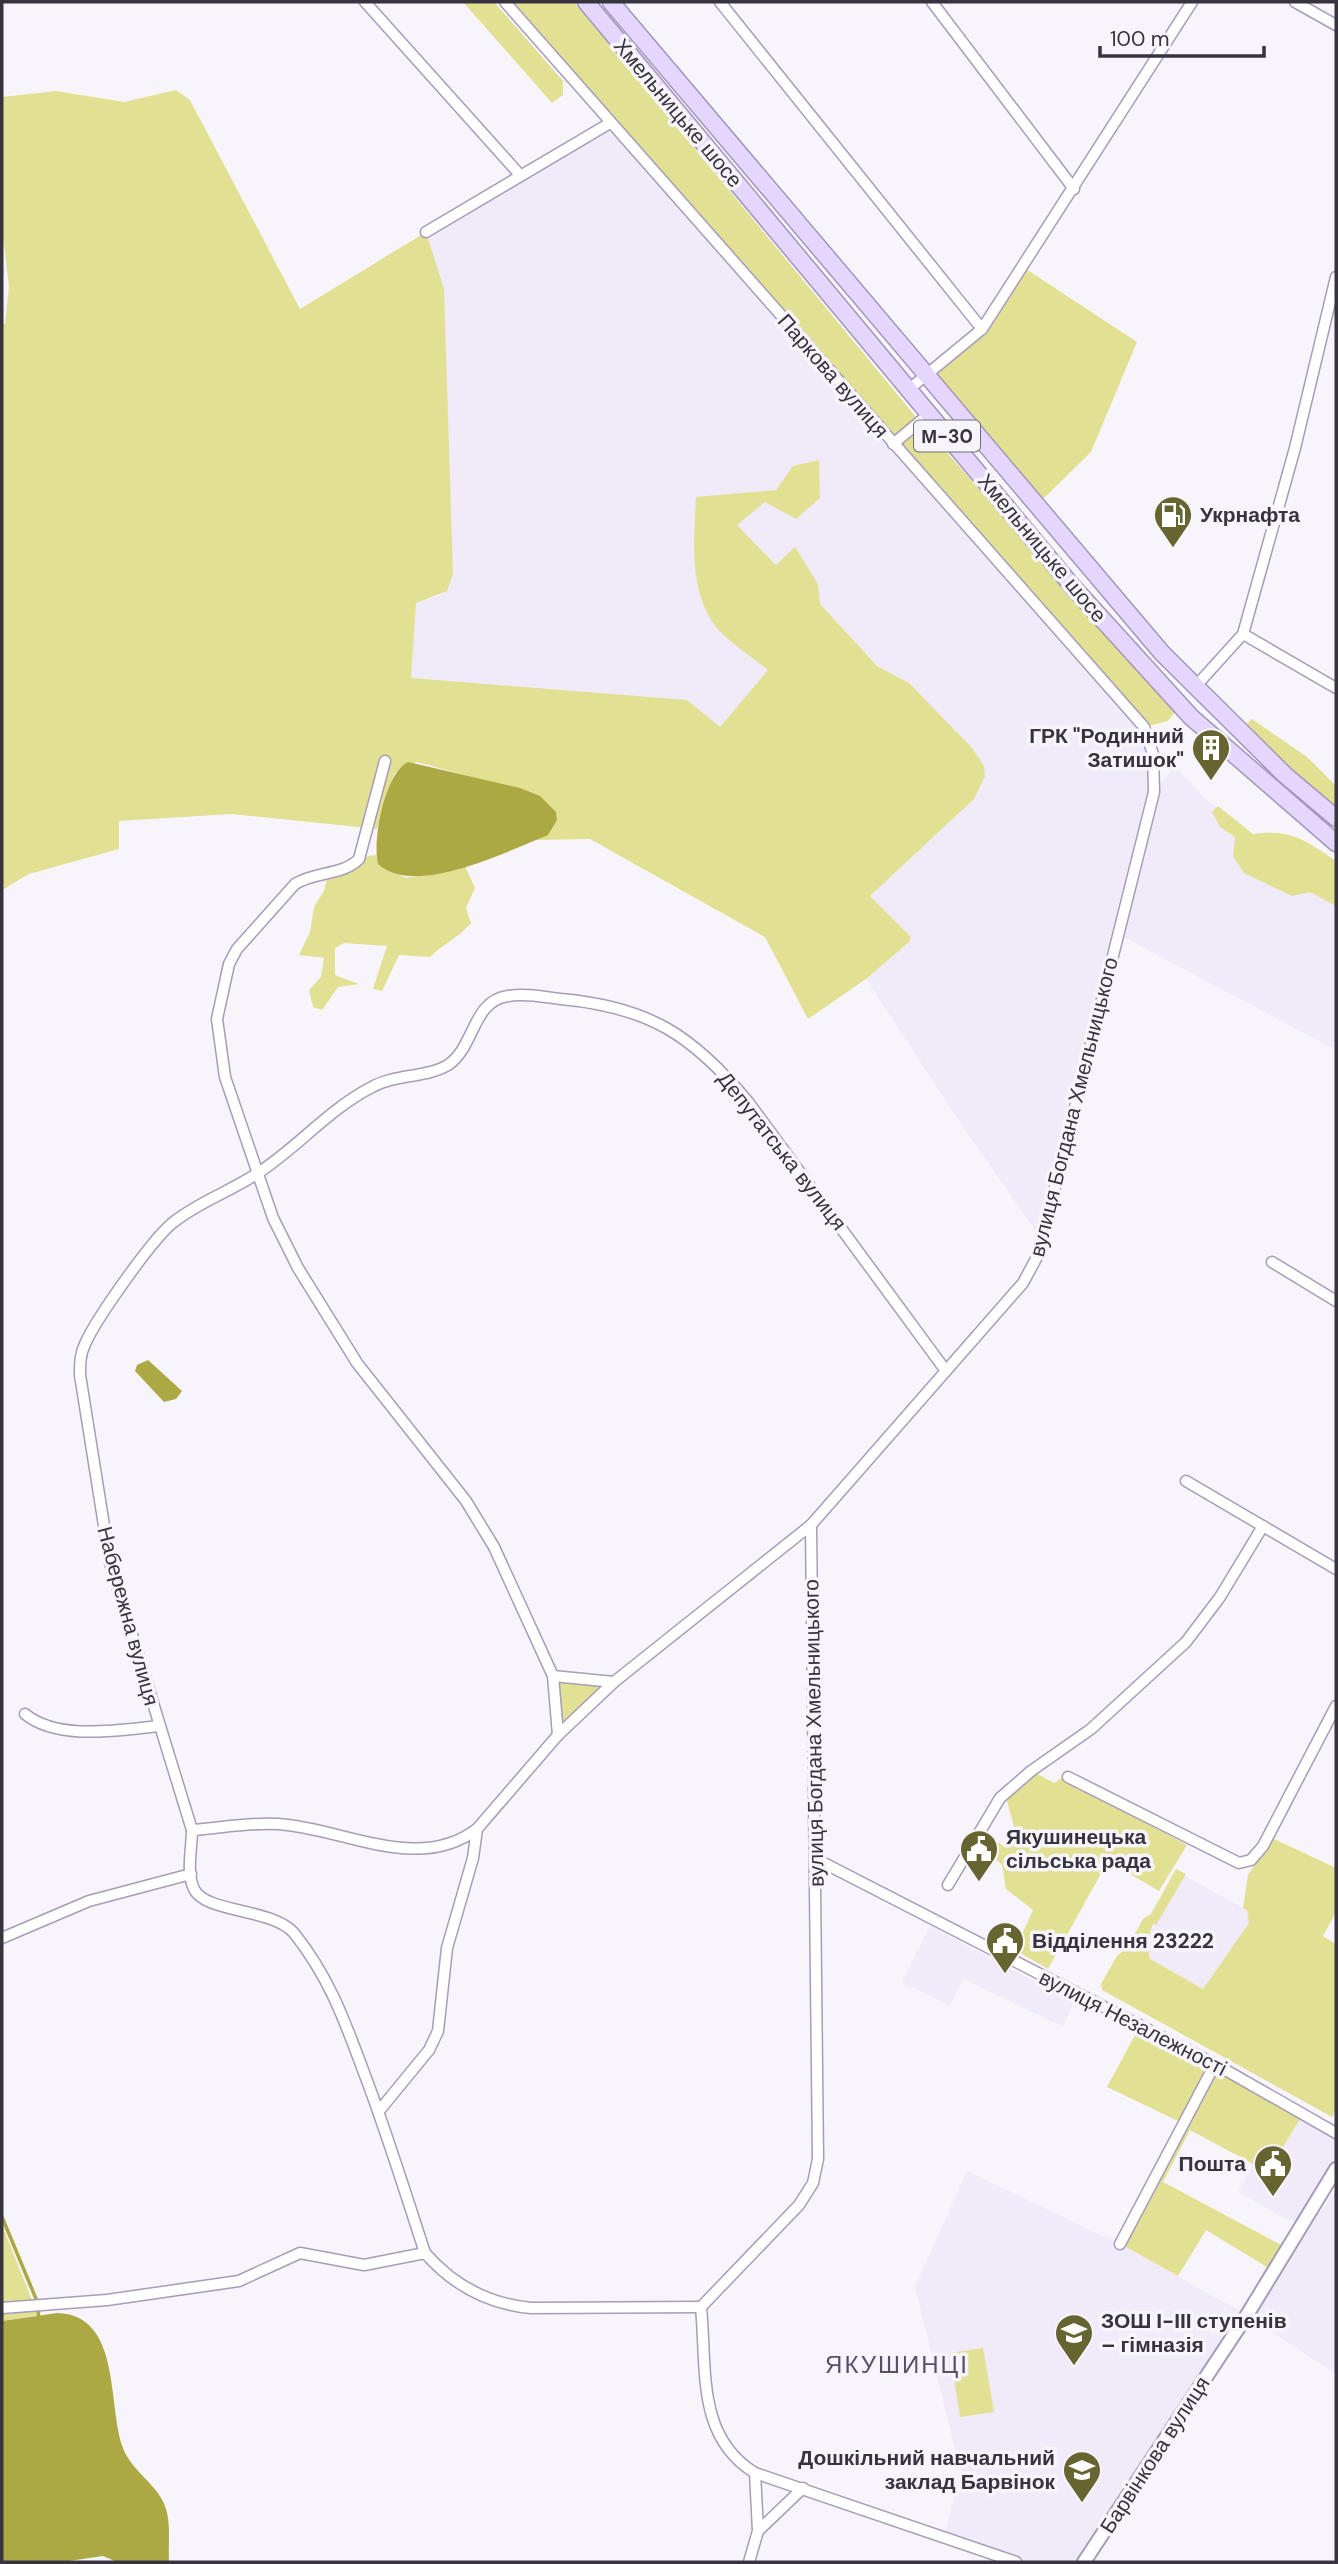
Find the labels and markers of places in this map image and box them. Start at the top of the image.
fuel station icon: Укрнафта [1152,494,1194,549]
place label: Укрнафта [1200,501,1300,529]
place label: ГРК "Родинний Затишок" [1029,722,1184,774]
building icon: ГРК "Родинний Затишок" [1190,727,1232,782]
place label: Якушинецька сільська рада [1006,1823,1151,1875]
public building icon: Якушинецька сільська рада [958,1828,1000,1883]
public building icon: Відділення 23222 [984,1920,1026,1975]
place label: Відділення 23222 [1032,1927,1214,1955]
public building icon: Пошта [1252,2143,1294,2198]
place label: Пошта [1179,2150,1246,2178]
place label: ЗОШ І-ІІІ ступенів – гімназія [1101,2307,1287,2359]
school or university icon: ЗОШ І-ІІІ ступенів – гімназія [1053,2312,1095,2367]
place label: Дошкільний навчальний заклад Барвінок [798,2444,1055,2496]
school or university icon: Дошкільний навчальний заклад Барвінок [1061,2449,1103,2504]

